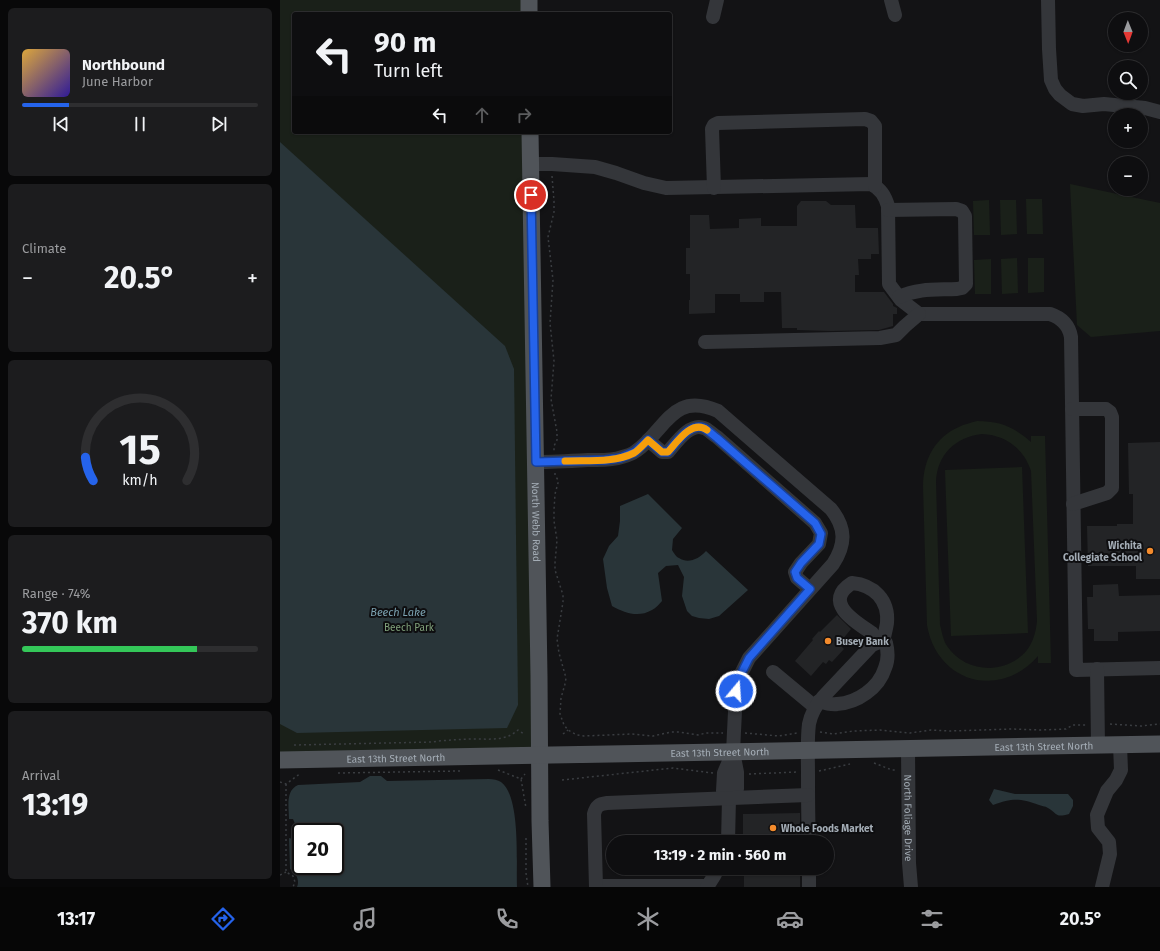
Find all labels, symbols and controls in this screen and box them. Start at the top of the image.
north arrow [1108,12,1148,52]
map controls [1108,12,1148,196]
text: 90 m [374,26,436,59]
icon: left [308,28,360,80]
text: Northbound [82,56,165,74]
text: Turn left [374,60,443,82]
button: search [1108,60,1148,100]
text: June Harbor [82,74,153,89]
icon: left [429,104,451,126]
icon: ahead [471,104,493,126]
icon: right [513,104,535,126]
button: + [1108,108,1148,148]
icon: previous [50,113,72,135]
icon: pause [129,113,151,135]
icon: next [208,113,230,135]
button: − [1108,156,1148,196]
pin [514,178,548,212]
icon: arrive [520,184,542,206]
text: Climate [22,241,66,256]
text: 20.5° [104,260,176,296]
text: − [22,265,33,292]
text: + [247,265,258,292]
text: 15 [119,425,161,475]
text: km/h [122,472,158,489]
street label: North Webb Road [529,482,542,562]
place label: Wichita Collegiate School [1063,540,1143,564]
marker: Wichita Collegiate School [1145,546,1155,556]
text: Range · 74% [22,586,90,601]
text: 370 km [22,605,118,641]
water label: Beech Lake [370,606,426,619]
park label: Beech Park [384,622,435,634]
marker: Busey Bank [823,636,833,646]
place label: Busey Bank [836,636,889,648]
position arrow [715,670,757,712]
street label: East 13th Street North [994,740,1093,754]
street label: East 13th Street North [670,746,770,760]
street label: East 13th Street North [346,752,446,766]
text: Arrival [22,768,60,783]
street label: North Foliage Drive [901,775,914,862]
text: 13:19 [22,787,88,823]
speed limit sign: 20 [292,823,344,875]
marker: Whole Foods Market [768,823,778,833]
place label: Whole Foods Market [781,823,874,835]
text: 13:19 · 2 min · 560 m [653,846,787,864]
icon: directions [209,905,237,933]
icon: music [351,905,379,933]
icon: phone [493,905,521,933]
icon: climate [634,905,662,933]
icon: car [776,905,804,933]
icon: filters [918,905,946,933]
text: 13:17 [57,908,95,930]
text: 20.5° [1060,908,1103,930]

